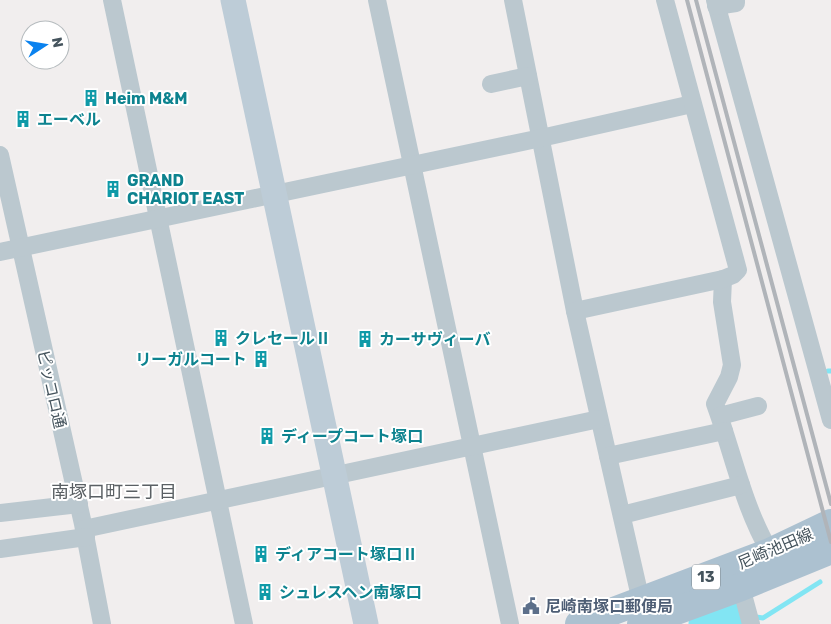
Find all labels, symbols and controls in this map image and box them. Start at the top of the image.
north arrow [20,20,70,70]
text: N [48,36,67,49]
building icon: Heim M&M [81,88,101,108]
place label: Heim M&M [105,89,187,108]
building icon: エーベル [13,109,33,129]
place label: エーベル [37,110,101,129]
place label: GRAND CHARIOT EAST [127,171,244,208]
building icon: GRAND CHARIOT EAST [103,179,123,199]
building icon: クレセールⅡ [211,328,231,348]
place label: クレセールⅡ [235,329,331,348]
building icon: カーサヴィーバ [355,329,375,349]
place label: カーサヴィーバ [379,330,491,349]
street label: ピッコロ通 [33,348,70,430]
building icon: リーガルコート [251,349,271,369]
place label: リーガルコート [135,350,247,369]
building icon: ディープコート塚口 [257,426,277,446]
place label: ディープコート塚口 [281,427,423,446]
district label: 南塚口町三丁目 [51,481,177,503]
street label: 尼崎池田線 [735,524,816,573]
building icon: ディアコート塚口Ⅱ [251,544,271,564]
place label: ディアコート塚口Ⅱ [275,545,418,564]
road number: 13 [692,564,720,590]
building icon: シュレスヘン南塚口 [255,582,275,602]
place label: シュレスヘン南塚口 [279,583,422,602]
public building icon: 尼崎南塚口郵便局 [521,596,541,616]
place label: 尼崎南塚口郵便局 [545,597,673,616]

